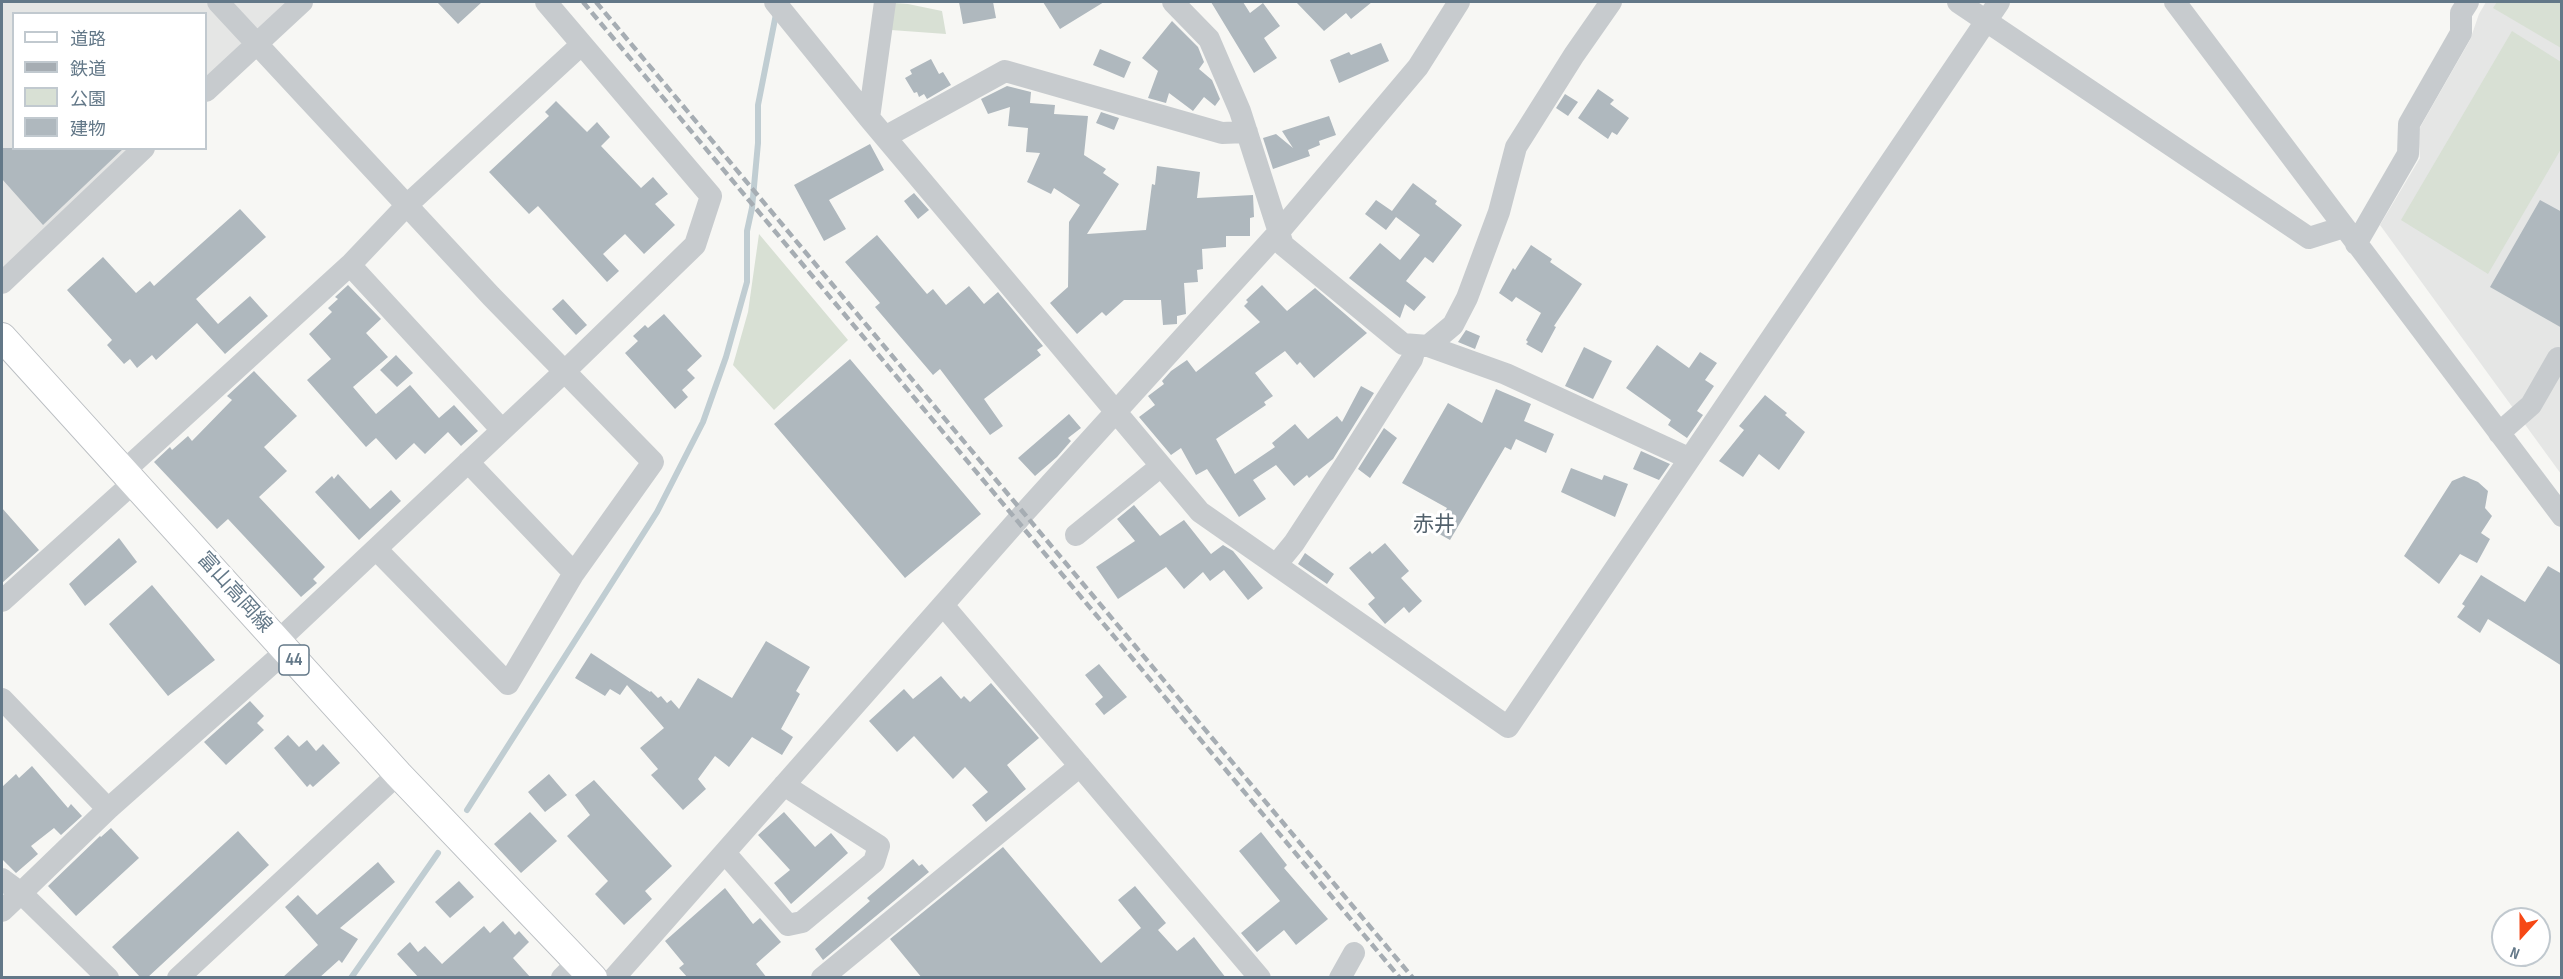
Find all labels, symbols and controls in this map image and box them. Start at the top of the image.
legend [12,12,207,150]
text: 道路 [70,29,106,50]
text: 鉄道 [70,59,106,80]
text: 公園 [70,89,106,110]
text: 建物 [70,119,106,140]
district label: 赤井 [1413,513,1455,539]
street label: 富山高岡線 [192,548,276,638]
road number: 44 [279,645,309,675]
north arrow [2491,907,2551,967]
text: N [2508,942,2522,963]

